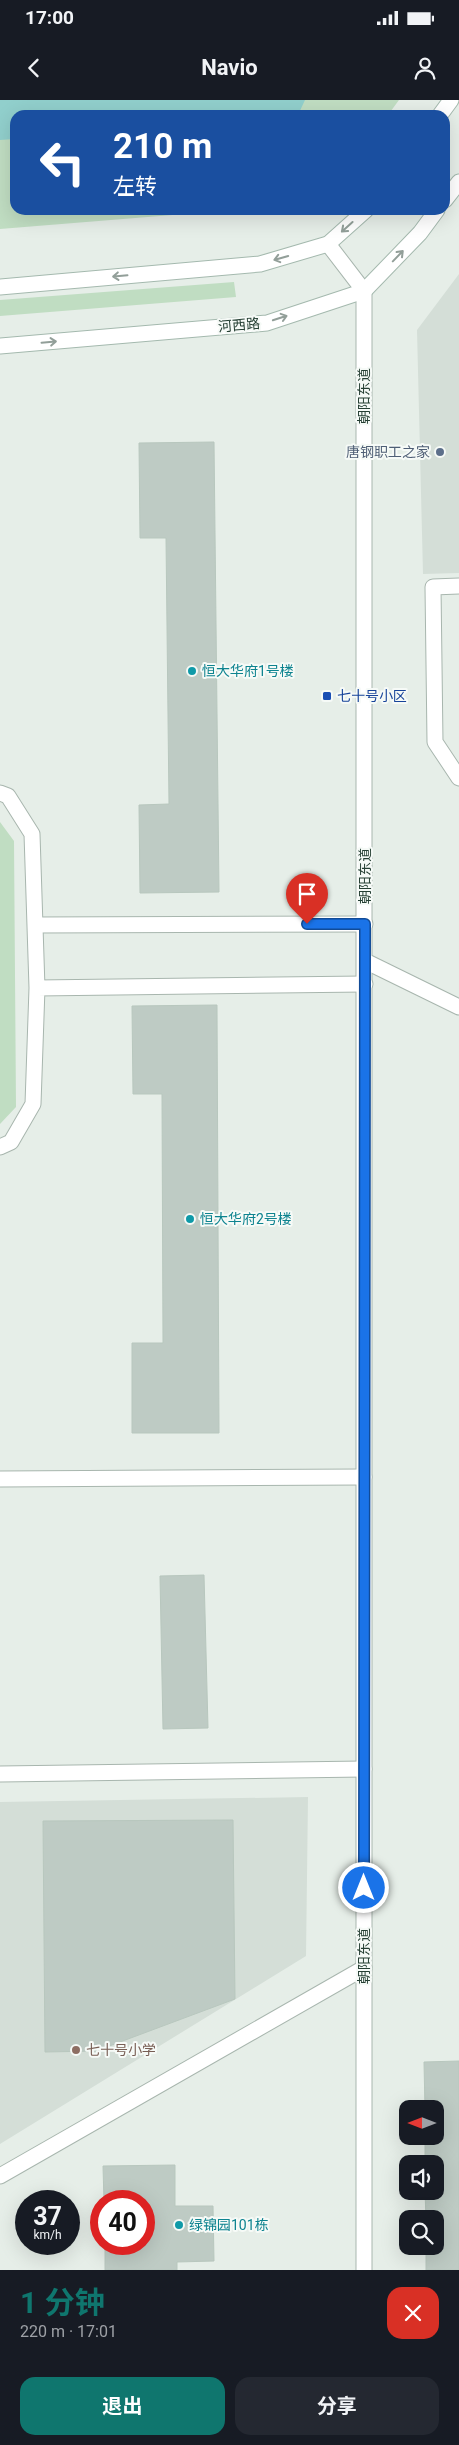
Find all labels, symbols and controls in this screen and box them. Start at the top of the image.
text: 17:00 [25,6,74,29]
icon: back [20,54,48,82]
icon: person [411,54,439,82]
text: Navio [201,55,258,80]
text: 210 m [113,126,212,167]
icon: left [30,130,95,195]
text: 左转 [113,174,157,199]
one-way arrow [340,221,353,233]
one-way arrow [391,250,403,262]
one-way arrow [274,253,290,263]
one-way arrow [112,272,128,281]
one-way arrow [271,313,287,323]
street label: 河西路 [217,315,261,335]
one-way arrow [40,337,56,346]
street label: 朝阳东道 [356,368,372,424]
place label: 唐钢职工之家 [346,444,430,460]
marker: 唐钢职工之家 [434,446,446,458]
place label: 恒大华府1号楼 [202,663,294,679]
marker: 恒大华府1号楼 [186,665,198,677]
place label: 七十号小区 [337,688,407,704]
marker: 七十号小区 [321,690,333,702]
street label: 朝阳东道 [357,848,373,904]
pin [286,873,328,924]
icon: arrive [293,880,321,908]
place label: 恒大华府2号楼 [200,1211,292,1227]
marker: 恒大华府2号楼 [184,1213,196,1225]
position arrow [337,1861,389,1913]
street label: 朝阳东道 [356,1928,372,1984]
place label: 七十号小学 [86,2042,156,2058]
marker: 七十号小学 [70,2044,82,2056]
north arrow [399,2100,444,2145]
map controls [399,2100,444,2255]
button: sound [399,2155,444,2200]
speed limit sign: 40 [90,2190,155,2255]
text: 37 [33,2202,62,2231]
button: search [399,2210,444,2255]
place label: 绿锦园101栋 [189,2217,269,2233]
marker: 绿锦园101栋 [173,2219,185,2231]
text: km/h [33,2228,62,2242]
text: 1 分钟 [20,2285,105,2320]
button: close [387,2287,439,2339]
text: 220 m · 17:01 [20,2322,117,2341]
button: 退出 [20,2377,225,2435]
button: 分享 [235,2377,439,2435]

